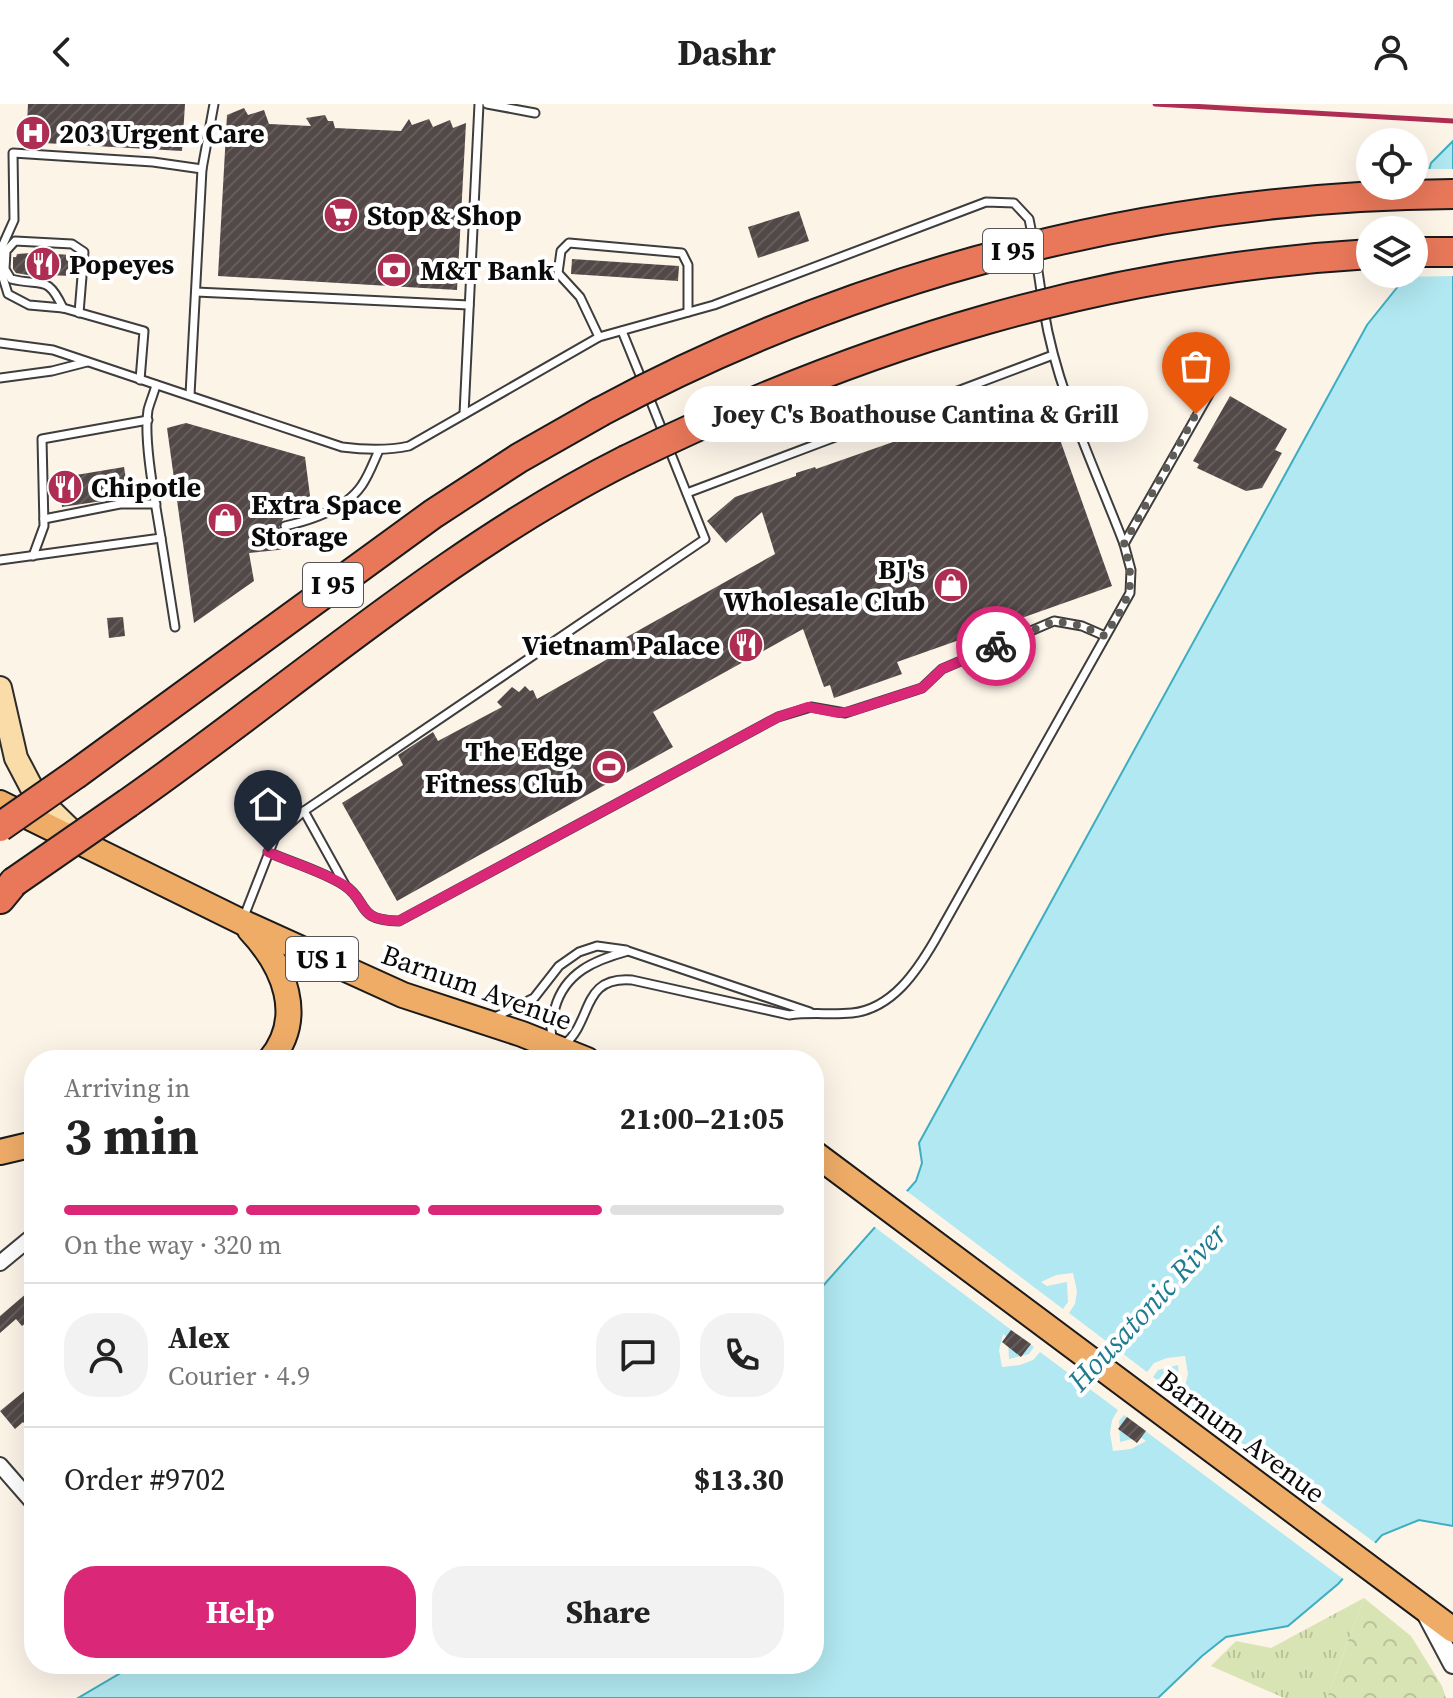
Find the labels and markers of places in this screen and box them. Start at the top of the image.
hospital icon: 203 Urgent Care [14,114,52,152]
place label: 203 Urgent Care [59,114,265,152]
supermarket icon: Stop & Shop [322,196,360,234]
place label: Stop & Shop [367,196,522,234]
restaurant icon: Popeyes [24,245,62,283]
place label: Popeyes [69,245,175,283]
bank icon: M&T Bank [375,251,413,289]
place label: M&T Bank [420,251,554,289]
pin [1162,332,1230,414]
callout: Joey C's Boathouse Cantina & Grill [684,386,1148,442]
restaurant icon: Chipotle [46,468,84,506]
place label: Chipotle [91,468,201,506]
place label: Extra Space Storage [251,485,402,555]
shop icon: Extra Space Storage [206,501,244,539]
place label: BJ's Wholesale Club [723,550,925,620]
shop icon: BJ's Wholesale Club [932,566,970,604]
place label: Vietnam Palace [522,626,720,664]
restaurant icon: Vietnam Palace [727,626,765,664]
place label: The Edge Fitness Club [425,732,583,802]
sports icon: The Edge Fitness Club [590,748,628,786]
pin [234,770,302,852]

